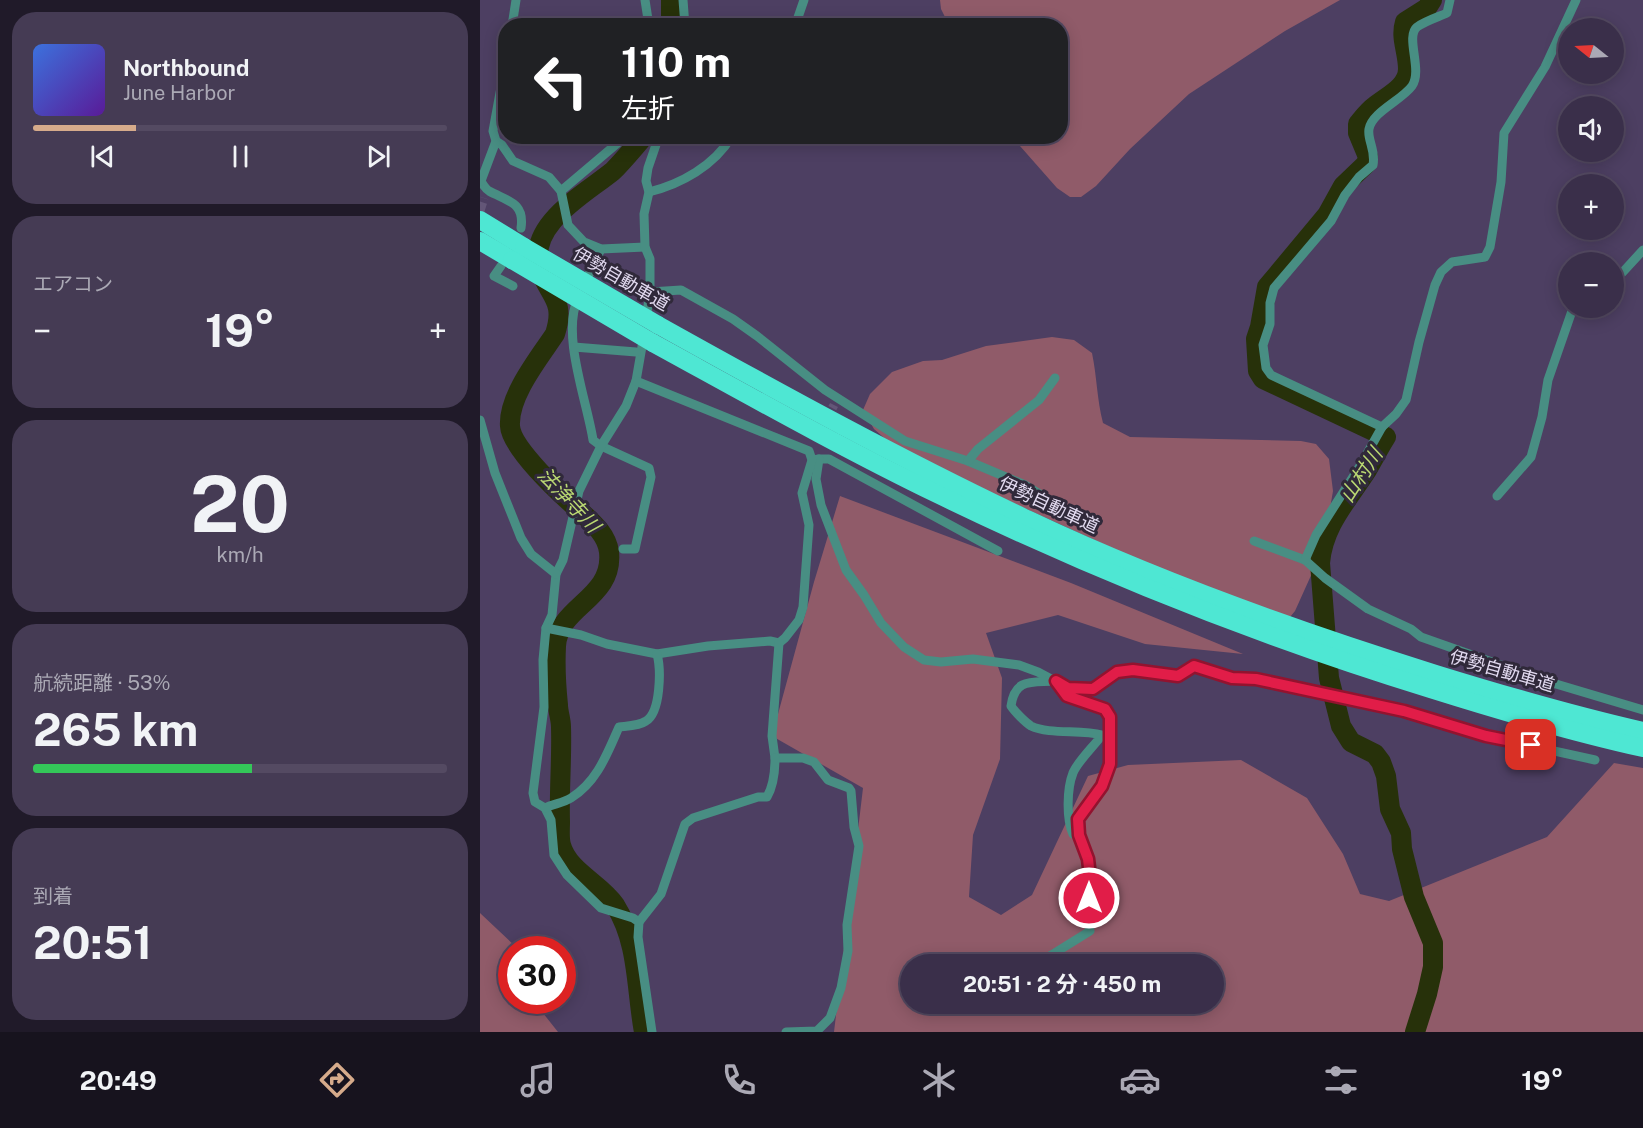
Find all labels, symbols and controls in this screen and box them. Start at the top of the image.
north arrow [1558,18,1624,84]
map controls [1558,18,1624,318]
text: 110 m [621,37,731,86]
icon: left [522,42,600,120]
text: Northbound [123,55,249,81]
text: June Harbor [123,81,235,105]
text: 左折 [621,92,675,124]
button: sound [1558,96,1624,162]
icon: previous [86,140,119,173]
icon: pause [224,140,257,173]
icon: next [362,140,395,173]
button: + [1558,174,1624,240]
street label: 伊勢自動車道 [569,242,673,315]
button: − [1558,252,1624,318]
text: エアコン [33,272,113,296]
text: 19° [205,304,275,357]
text: − [33,312,51,350]
text: + [429,312,447,350]
water label: 山村川 [1335,442,1388,507]
text: 20 [190,458,290,550]
water label: 法浄寺川 [533,463,606,539]
street label: 伊勢自動車道 [996,472,1103,537]
text: km/h [216,543,264,567]
street label: 伊勢自動車道 [1447,646,1557,695]
text: 航続距離 · 53% [33,671,171,695]
text: 265 km [33,703,198,756]
pin [1505,719,1556,770]
icon: arrive [1514,728,1547,761]
position arrow [1057,866,1121,930]
text: 到着 [33,884,73,908]
text: 20:51 [33,916,152,969]
speed limit sign: 30 [498,936,576,1014]
text: 20:51 · 2 分 · 450 m [963,971,1161,997]
icon: directions [316,1059,358,1101]
icon: music [517,1059,559,1101]
icon: phone [718,1059,760,1101]
icon: climate [918,1059,960,1101]
icon: car [1119,1059,1161,1101]
icon: filters [1320,1059,1362,1101]
text: 20:49 [79,1064,157,1096]
text: 19° [1521,1064,1563,1096]

